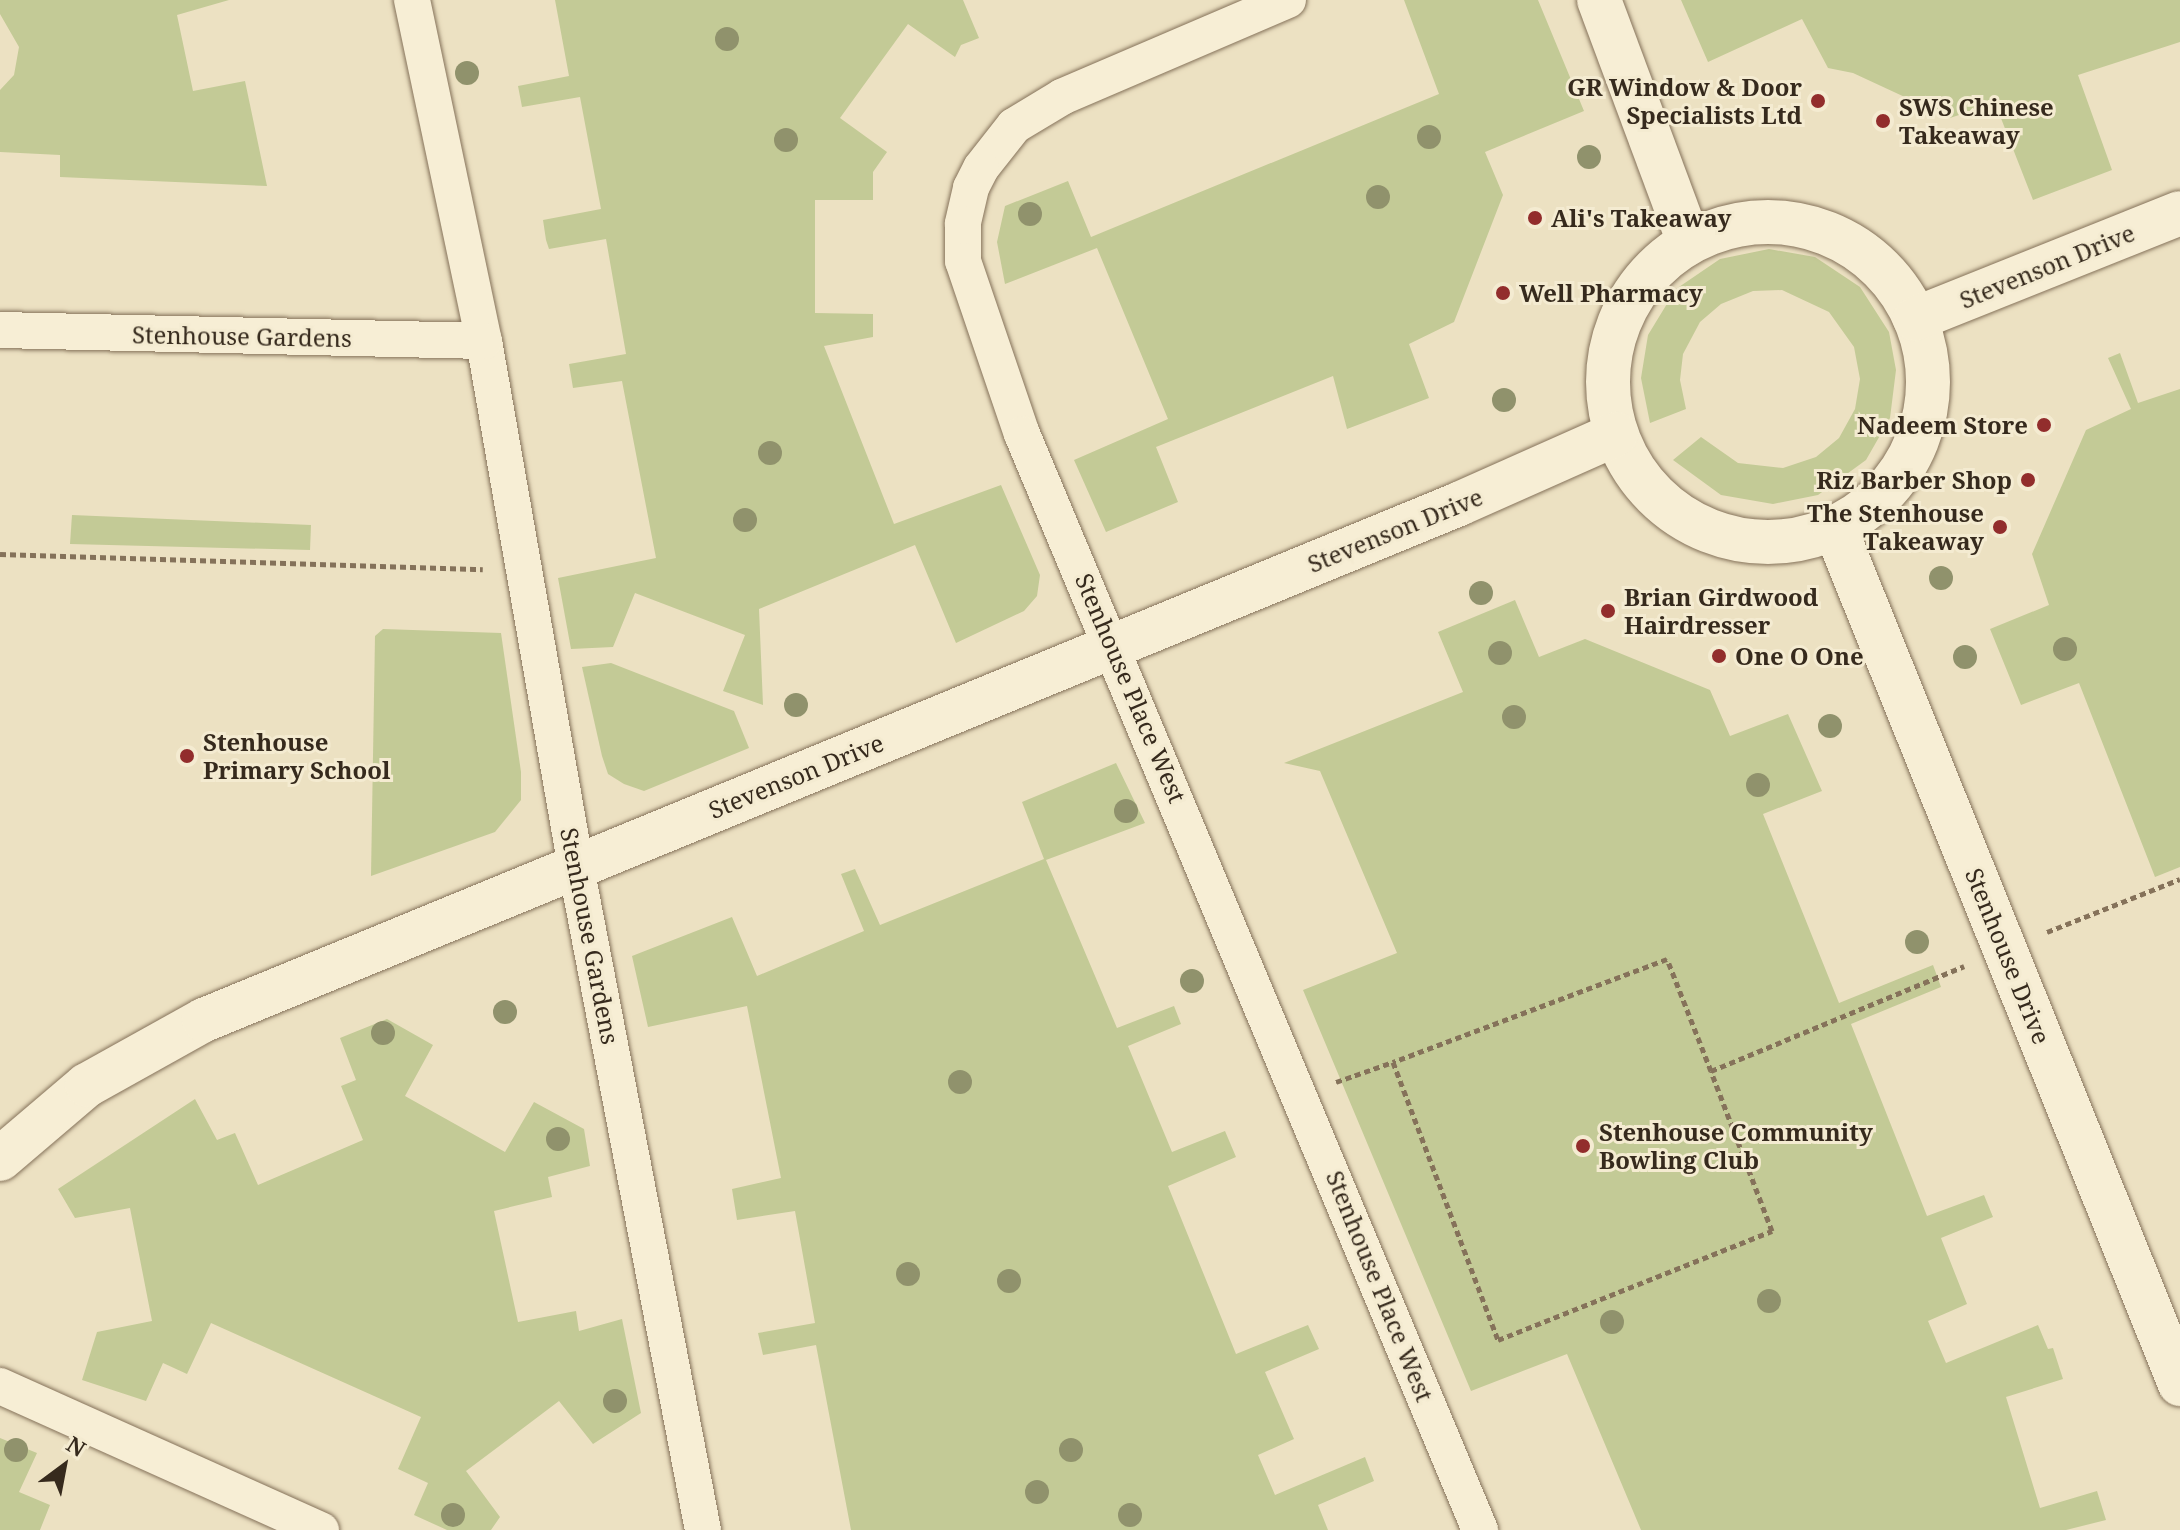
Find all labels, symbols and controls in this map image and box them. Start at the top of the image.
place label: GR Window & Door Specialists Ltd [1567,73,1802,129]
marker: GR Window & Door Specialists Ltd [1809,92,1827,110]
place label: SWS Chinese Takeaway [1899,93,2054,149]
marker: SWS Chinese Takeaway [1874,112,1892,130]
place label: Ali's Takeaway [1551,204,1731,232]
marker: Ali's Takeaway [1526,209,1544,227]
street label: Stevenson Drive [1955,218,2139,314]
place label: Well Pharmacy [1519,279,1703,307]
marker: Well Pharmacy [1494,284,1512,302]
street label: Stenhouse Gardens [132,320,352,352]
place label: Nadeem Store [1857,411,2028,439]
marker: Nadeem Store [2035,416,2053,434]
place label: Riz Barber Shop [1816,466,2012,494]
marker: Riz Barber Shop [2019,471,2037,489]
street label: Stevenson Drive [1303,482,1487,578]
place label: The Stenhouse Takeaway [1807,499,1984,555]
marker: The Stenhouse Takeaway [1991,518,2009,536]
street label: Stenhouse Place West [1070,569,1192,807]
place label: Brian Girdwood Hairdresser [1624,583,1818,639]
marker: Brian Girdwood Hairdresser [1599,602,1617,620]
place label: One O One [1735,642,1864,670]
marker: One O One [1710,647,1728,665]
place label: Stenhouse Primary School [203,728,391,784]
street label: Stevenson Drive [704,728,888,824]
marker: Stenhouse Primary School [178,747,196,765]
street label: Stenhouse Gardens [555,825,625,1047]
street label: Stenhouse Drive [1960,864,2056,1048]
place label: Stenhouse Community Bowling Club [1599,1118,1873,1174]
marker: Stenhouse Community Bowling Club [1574,1137,1592,1155]
street label: Stenhouse Place West [1321,1166,1439,1406]
north arrow [24,1426,104,1506]
text: N [61,1428,92,1463]

